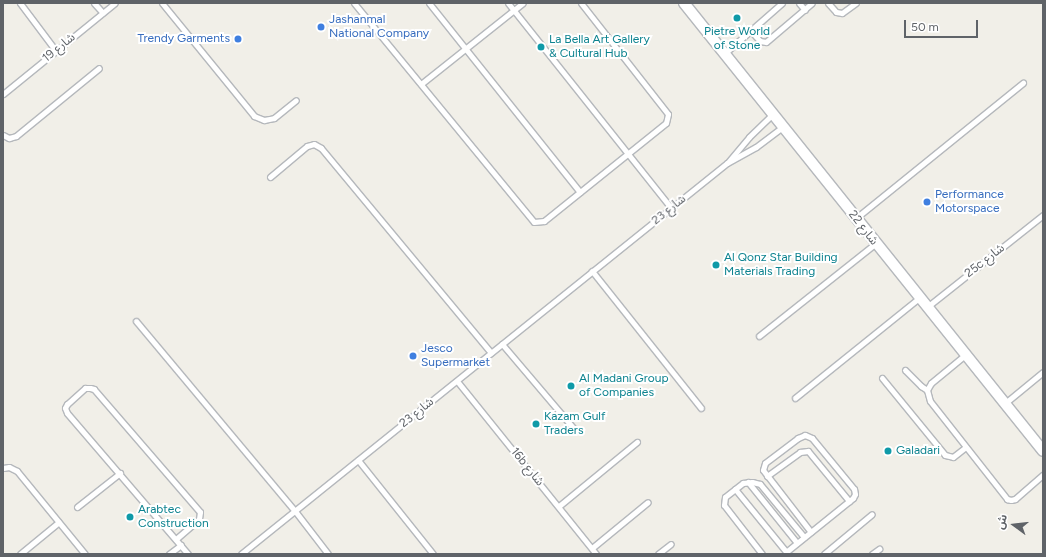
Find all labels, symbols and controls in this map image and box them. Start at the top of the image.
scale bar [906,12,980,38]
place label: Jashanmal National Company [329,13,429,41]
marker: Pietre World of Stone [732,13,742,23]
text: 50 m [911,20,939,34]
marker: Jashanmal National Company [316,22,326,32]
place label: Pietre World of Stone [704,25,770,53]
street label: شارع 19 [40,30,78,66]
place label: Trendy Garments [137,32,230,46]
place label: La Bella Art Gallery & Cultural Hub [549,33,650,61]
marker: Trendy Garments [233,34,243,44]
marker: La Bella Art Gallery & Cultural Hub [536,42,546,52]
place label: Performance Motorspace [935,188,1004,216]
street label: شارع 23 [649,192,689,228]
marker: Performance Motorspace [922,197,932,207]
street label: شارع 22 [845,208,881,248]
street label: 25c شارع [962,241,1008,281]
place label: Al Qonz Star Building Materials Trading [724,251,838,279]
marker: Al Qonz Star Building Materials Trading [711,260,721,270]
place label: Jesco Supermarket [421,342,490,370]
marker: Jesco Supermarket [408,351,418,361]
place label: Al Madani Group of Companies [579,372,669,400]
marker: Al Madani Group of Companies [566,381,576,391]
street label: شارع 23 [397,395,437,431]
place label: Kazam Gulf Traders [544,410,605,438]
marker: Kazam Gulf Traders [531,419,541,429]
place label: Galadari [896,444,940,458]
street label: 16b شارع [507,445,547,489]
marker: Galadari [883,446,893,456]
place label: Arabtec Construction [138,503,209,531]
north arrow [994,505,1034,545]
marker: Arabtec Construction [125,512,135,522]
text: ش [994,513,1010,531]

